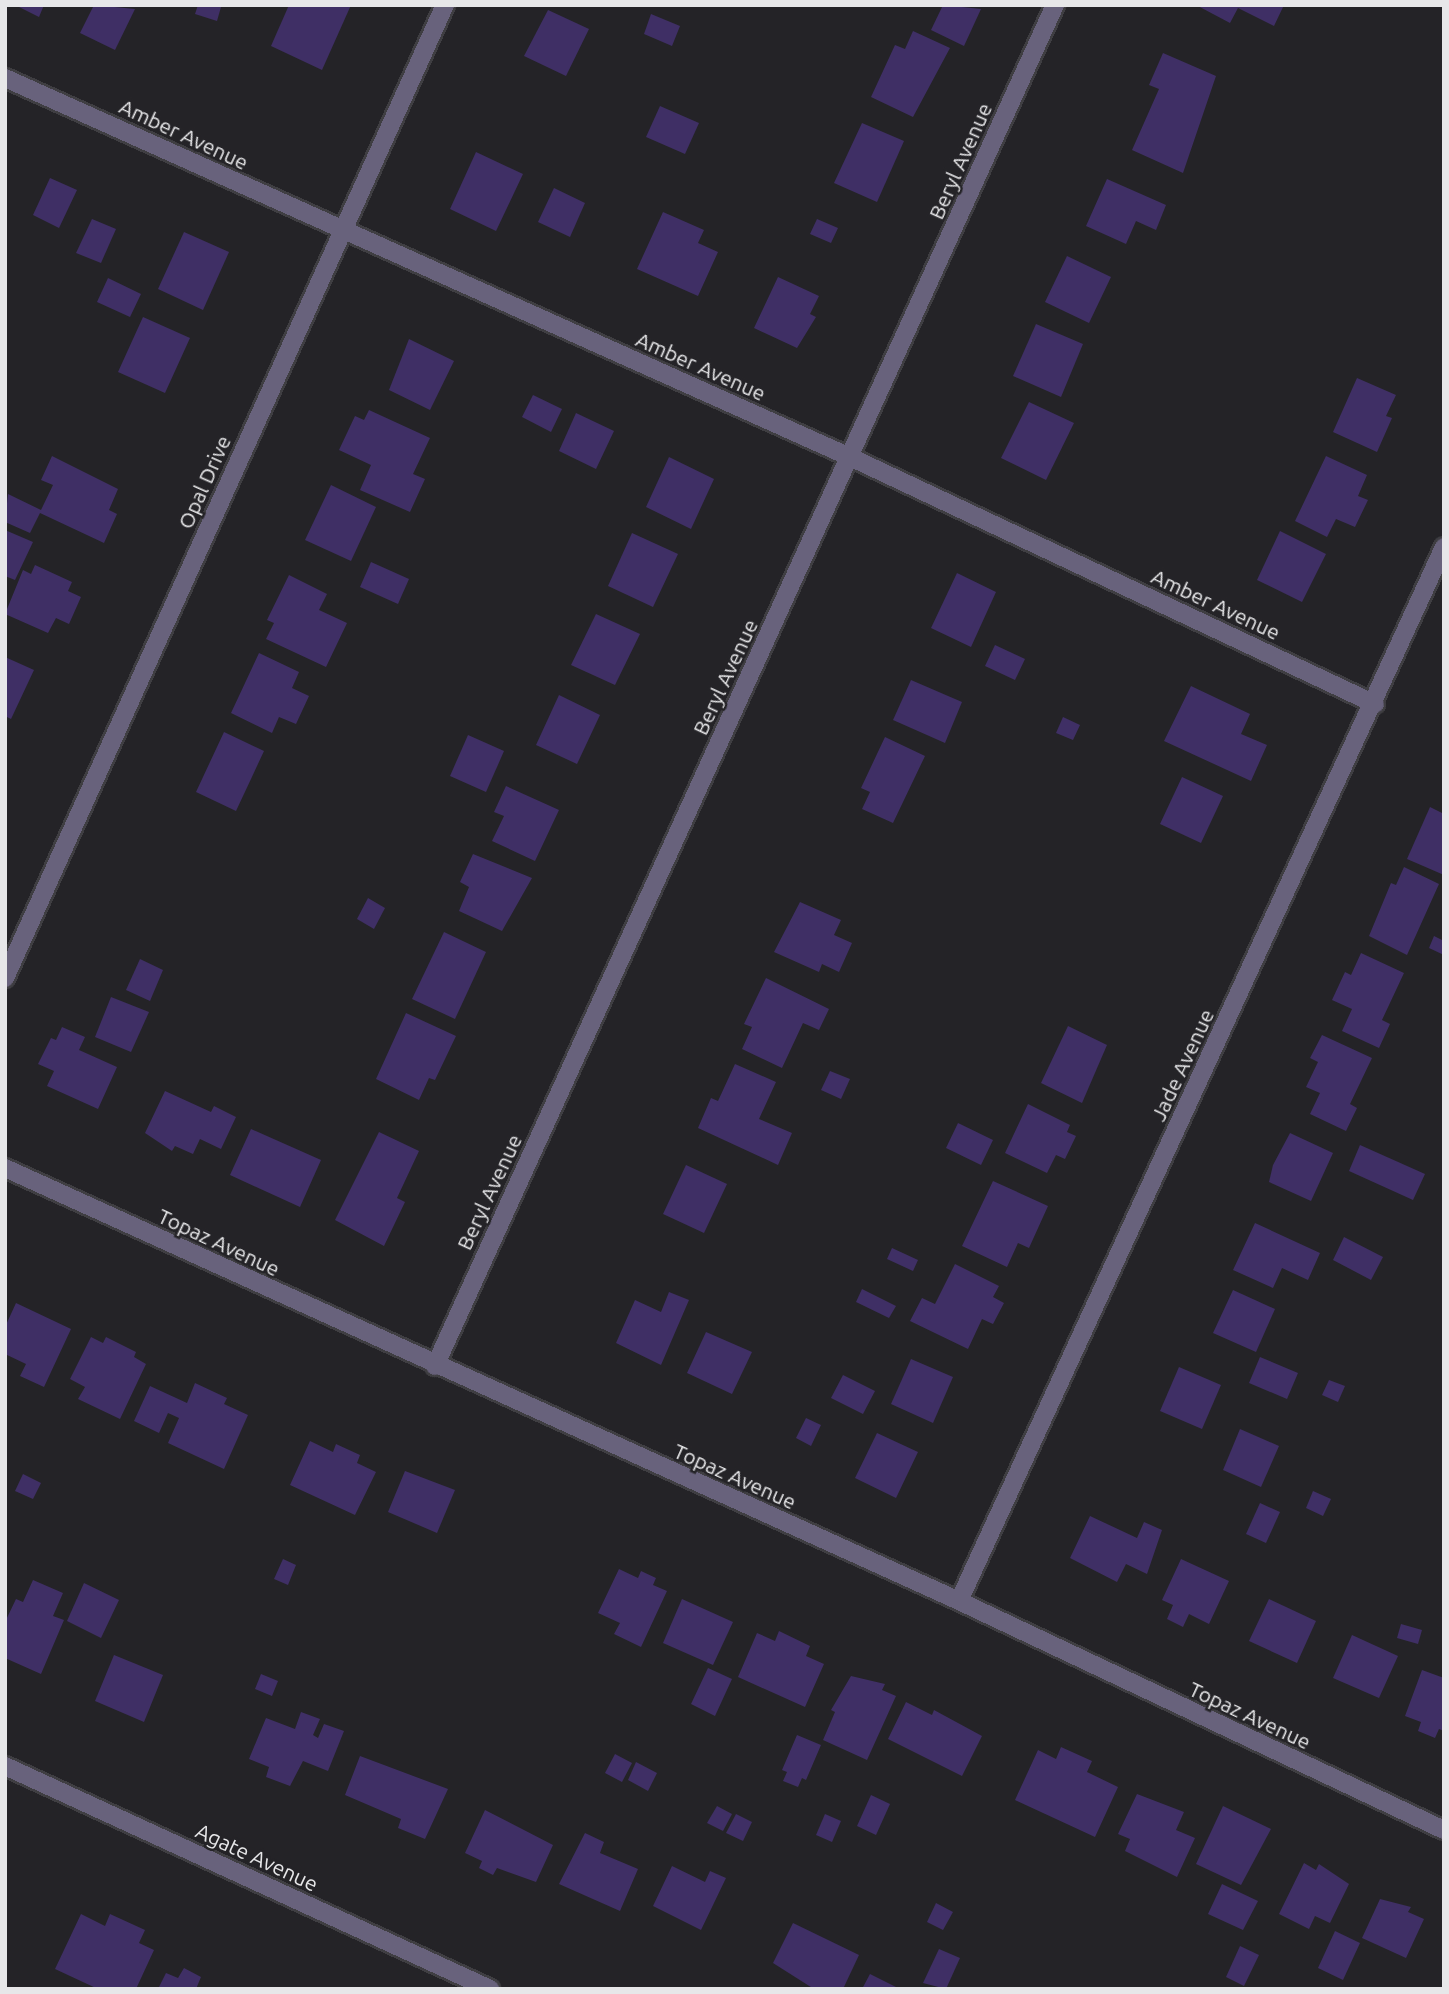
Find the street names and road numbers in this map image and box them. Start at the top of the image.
street label: Amber Avenue [116,93,252,175]
street label: Beryl Avenue [923,99,997,223]
street label: Amber Avenue [632,326,770,406]
street label: Opal Drive [172,432,236,532]
street label: Amber Avenue [1148,563,1284,645]
street label: Beryl Avenue [687,615,763,739]
street label: Jade Avenue [1145,1005,1219,1125]
street label: Beryl Avenue [451,1130,527,1254]
street label: Topaz Avenue [154,1203,284,1281]
street label: Topaz Avenue [670,1438,800,1514]
street label: Topaz Avenue [1185,1676,1315,1754]
street label: Agate Avenue [192,1818,322,1896]

